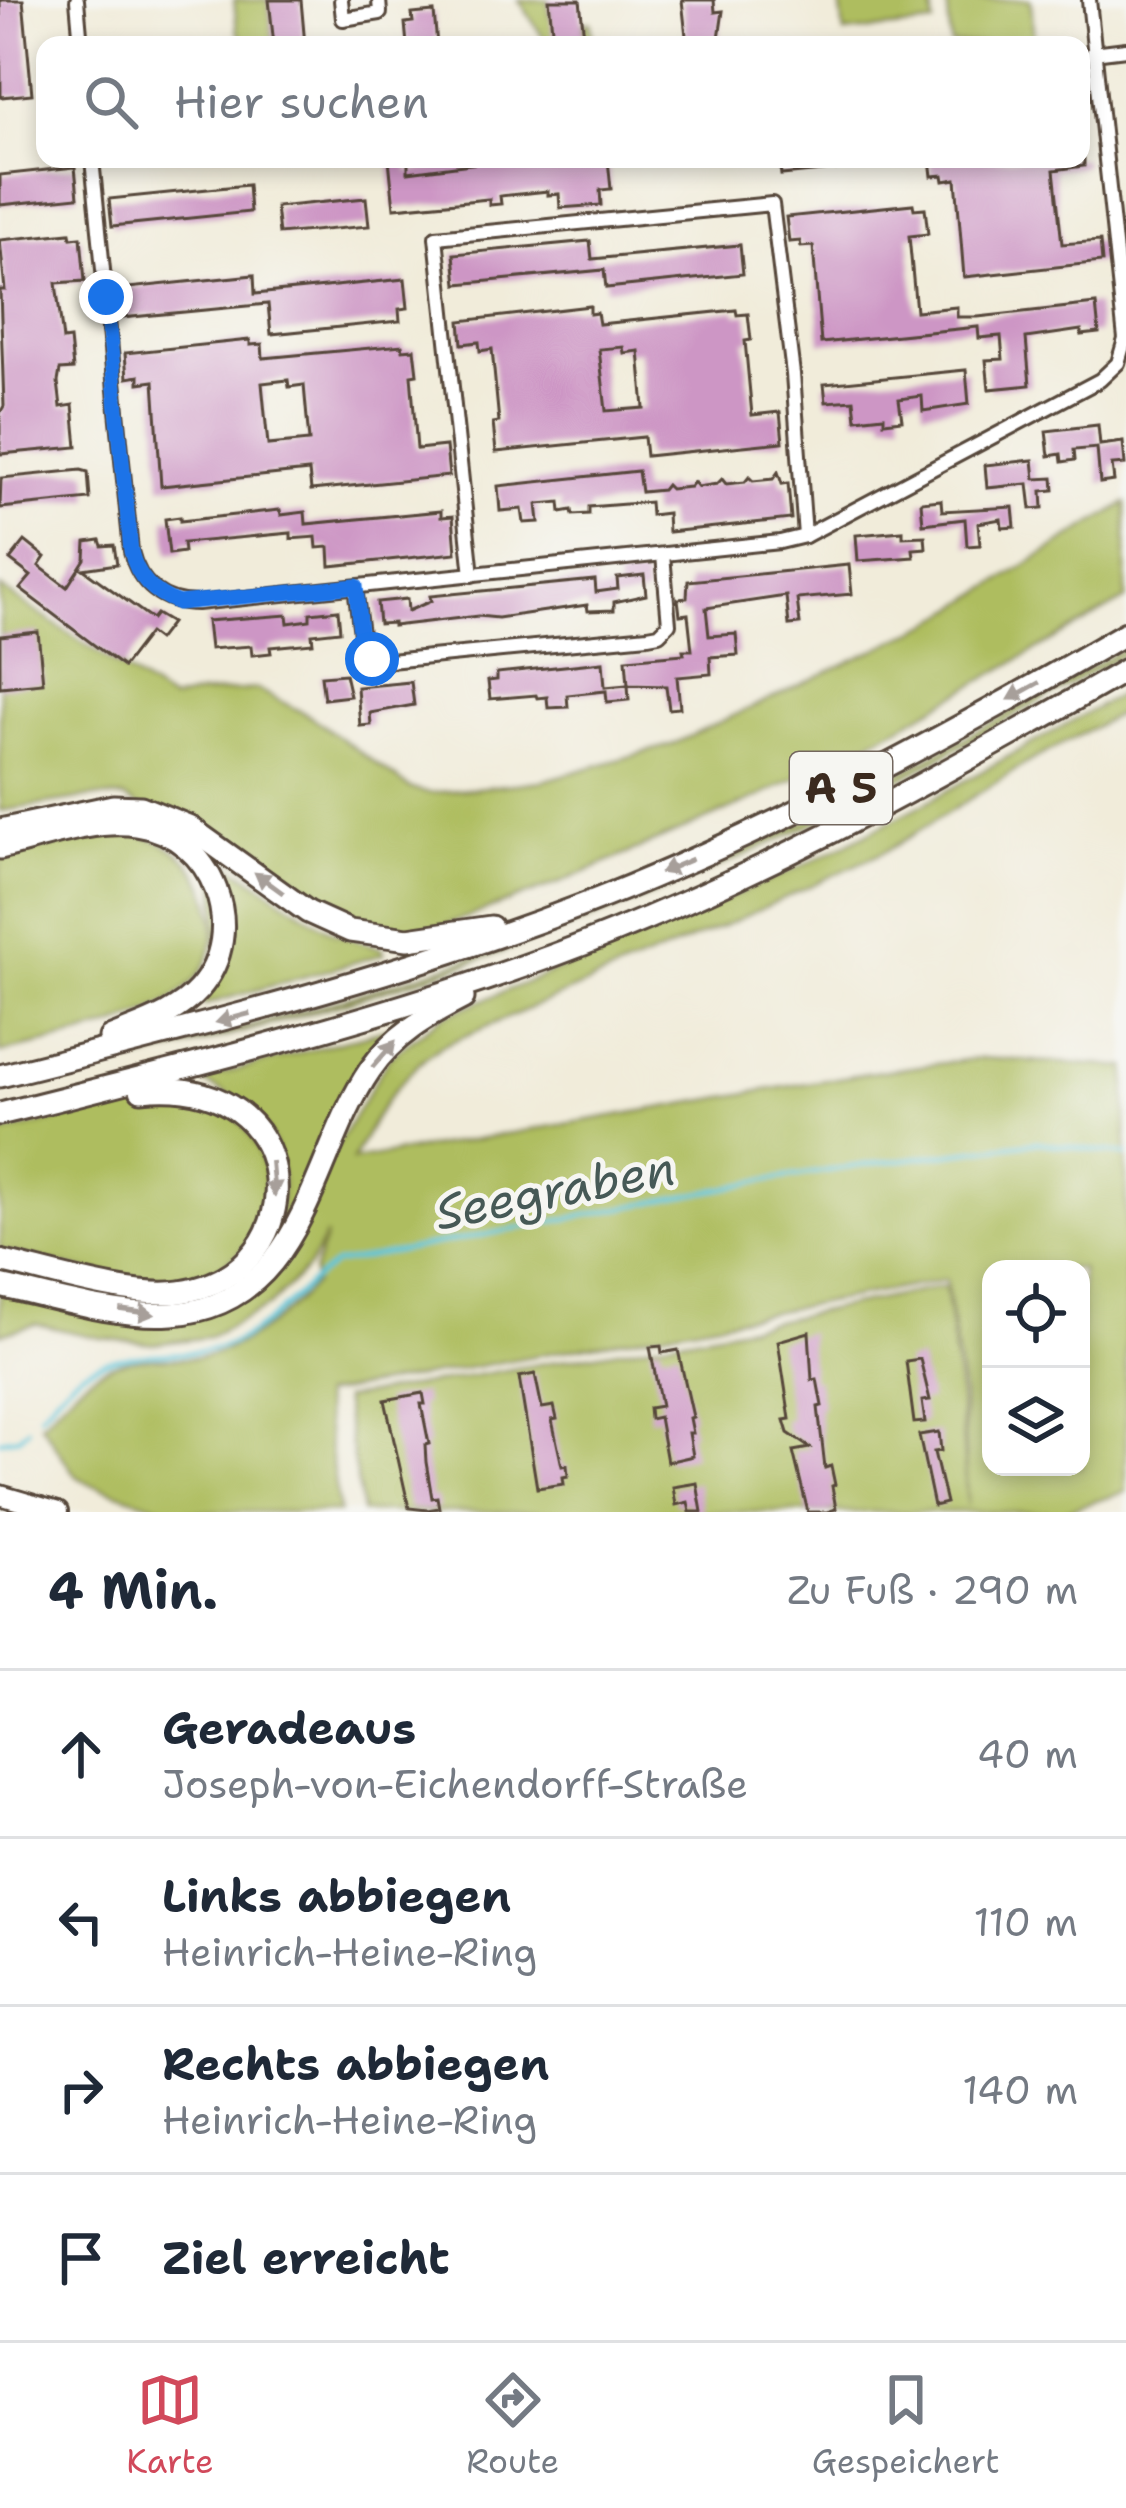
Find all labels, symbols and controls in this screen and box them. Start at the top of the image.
search box [36,36,1090,168]
icon: search [78,69,144,135]
text: Hier suchen [174,72,429,132]
route end [79,270,133,324]
route start [345,632,399,686]
one-way arrow [1008,679,1041,700]
road number: A 5 [790,752,892,824]
one-way arrow [658,857,694,876]
one-way arrow [253,872,285,895]
one-way arrow [215,1009,252,1028]
one-way arrow [371,1039,397,1069]
water label: Seegraben [430,1135,680,1245]
one-way arrow [264,1161,283,1199]
map controls [982,1260,1090,1476]
button: locate [982,1260,1090,1368]
one-way arrow [118,1303,156,1322]
button: layers [982,1368,1090,1476]
text: 4 Min. [48,1556,218,1624]
text: Zu Fuß · 290 m [787,1564,1078,1616]
text: Geradeaus [162,1698,416,1758]
icon: ahead [48,1721,114,1787]
text: 40 m [977,1728,1078,1780]
text: Joseph-von-Eichendorff-Straße [162,1758,748,1810]
text: Links abbiegen [162,1866,511,1926]
icon: left [48,1889,114,1955]
text: 110 m [974,1896,1078,1948]
text: Heinrich-Heine-Ring [162,1926,537,1978]
text: Rechts abbiegen [162,2034,549,2094]
icon: right [48,2057,114,2123]
text: 140 m [962,2064,1078,2116]
text: Heinrich-Heine-Ring [162,2094,537,2146]
icon: arrive [48,2225,114,2291]
text: Ziel erreicht [162,2228,450,2288]
tab: Karte [126,2367,214,2484]
tab: Route [466,2367,559,2484]
tab: Gespeichert [812,2367,1000,2484]

